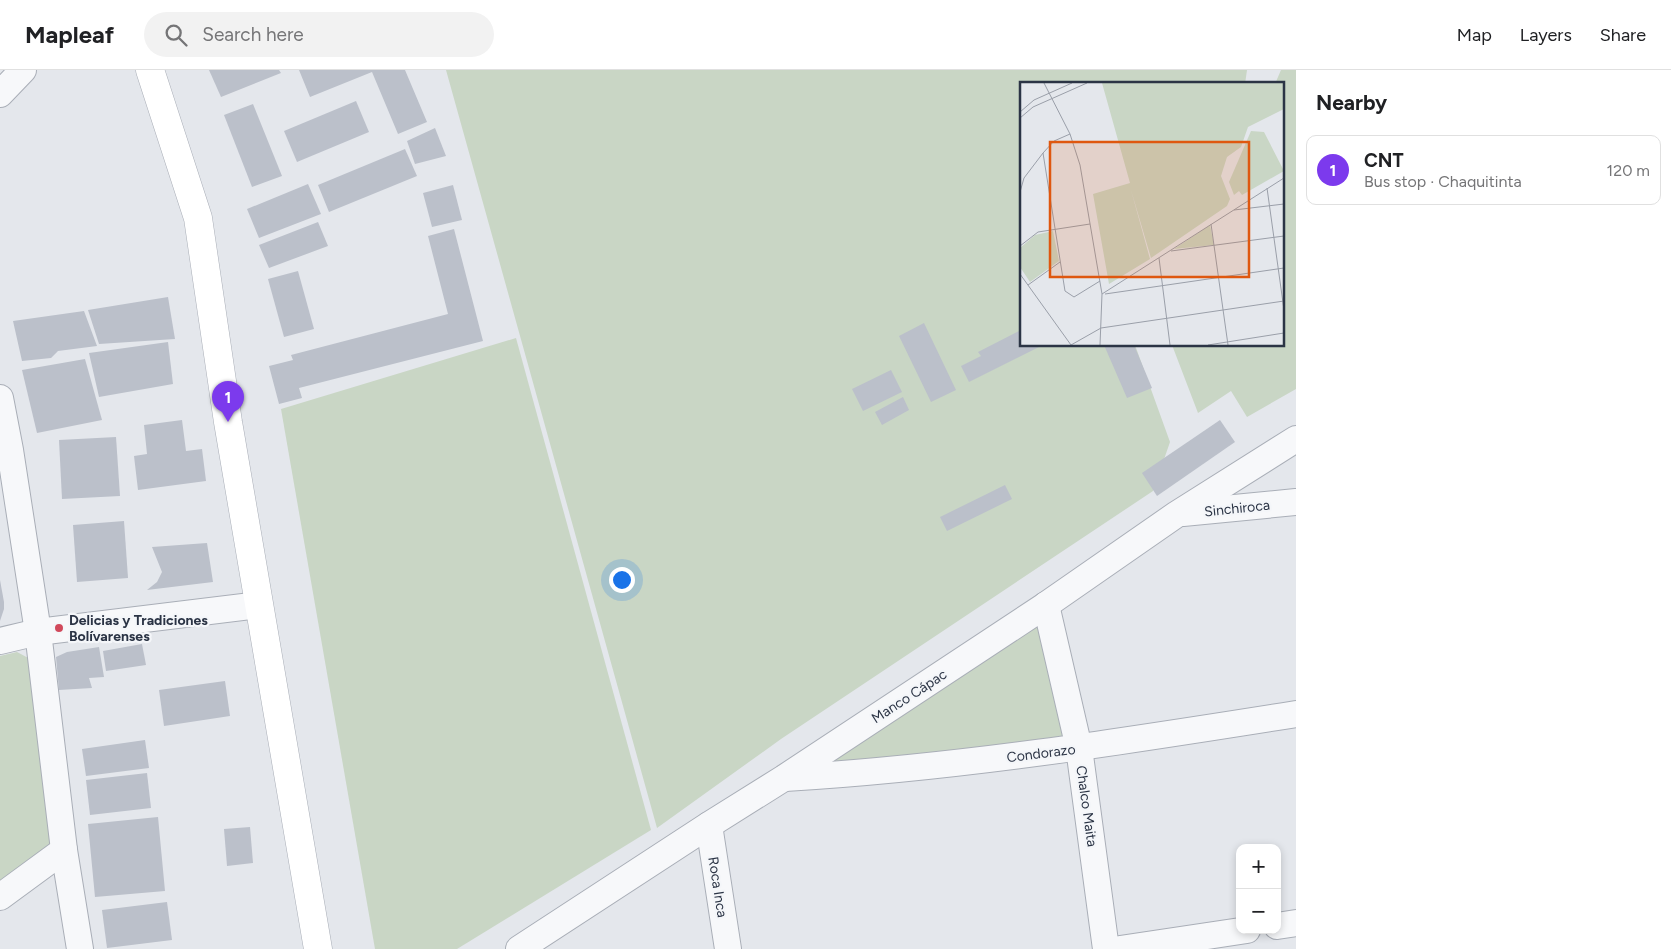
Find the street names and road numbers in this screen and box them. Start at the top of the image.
street label: Sinchiroca [1203,497,1271,520]
street label: Manco Cápac [869,666,950,727]
street label: Condorazo [1006,741,1076,766]
street label: Chalco Maita [1072,764,1101,848]
street label: Roca Inca [704,855,731,919]

